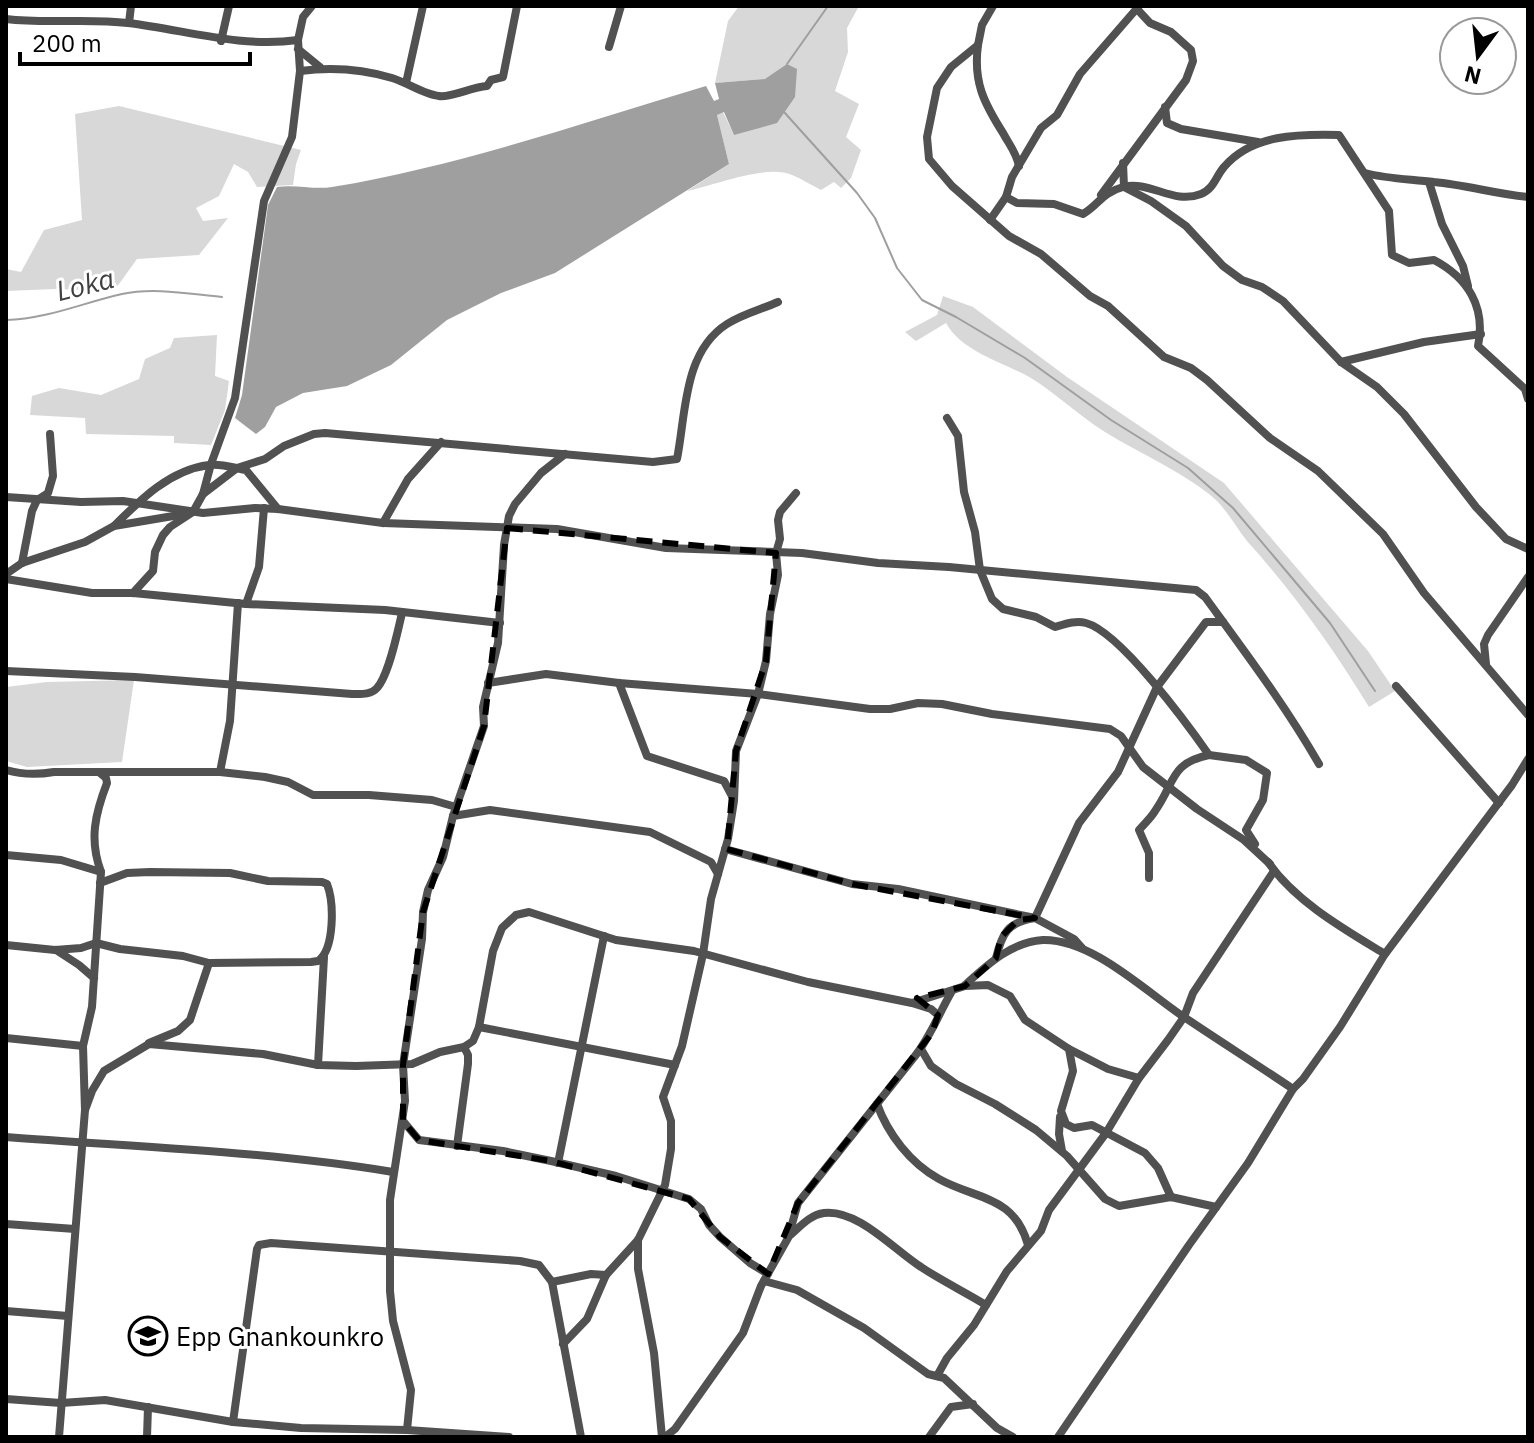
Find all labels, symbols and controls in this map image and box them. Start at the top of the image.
scale bar [20,16,250,66]
north arrow [1438,16,1518,96]
text: 200 m [32,27,102,59]
text: N [1461,60,1484,92]
water label: Loka [52,259,118,309]
school or university icon: Epp Gnankounkro [127,1315,169,1357]
place label: Epp Gnankounkro [176,1319,384,1353]

